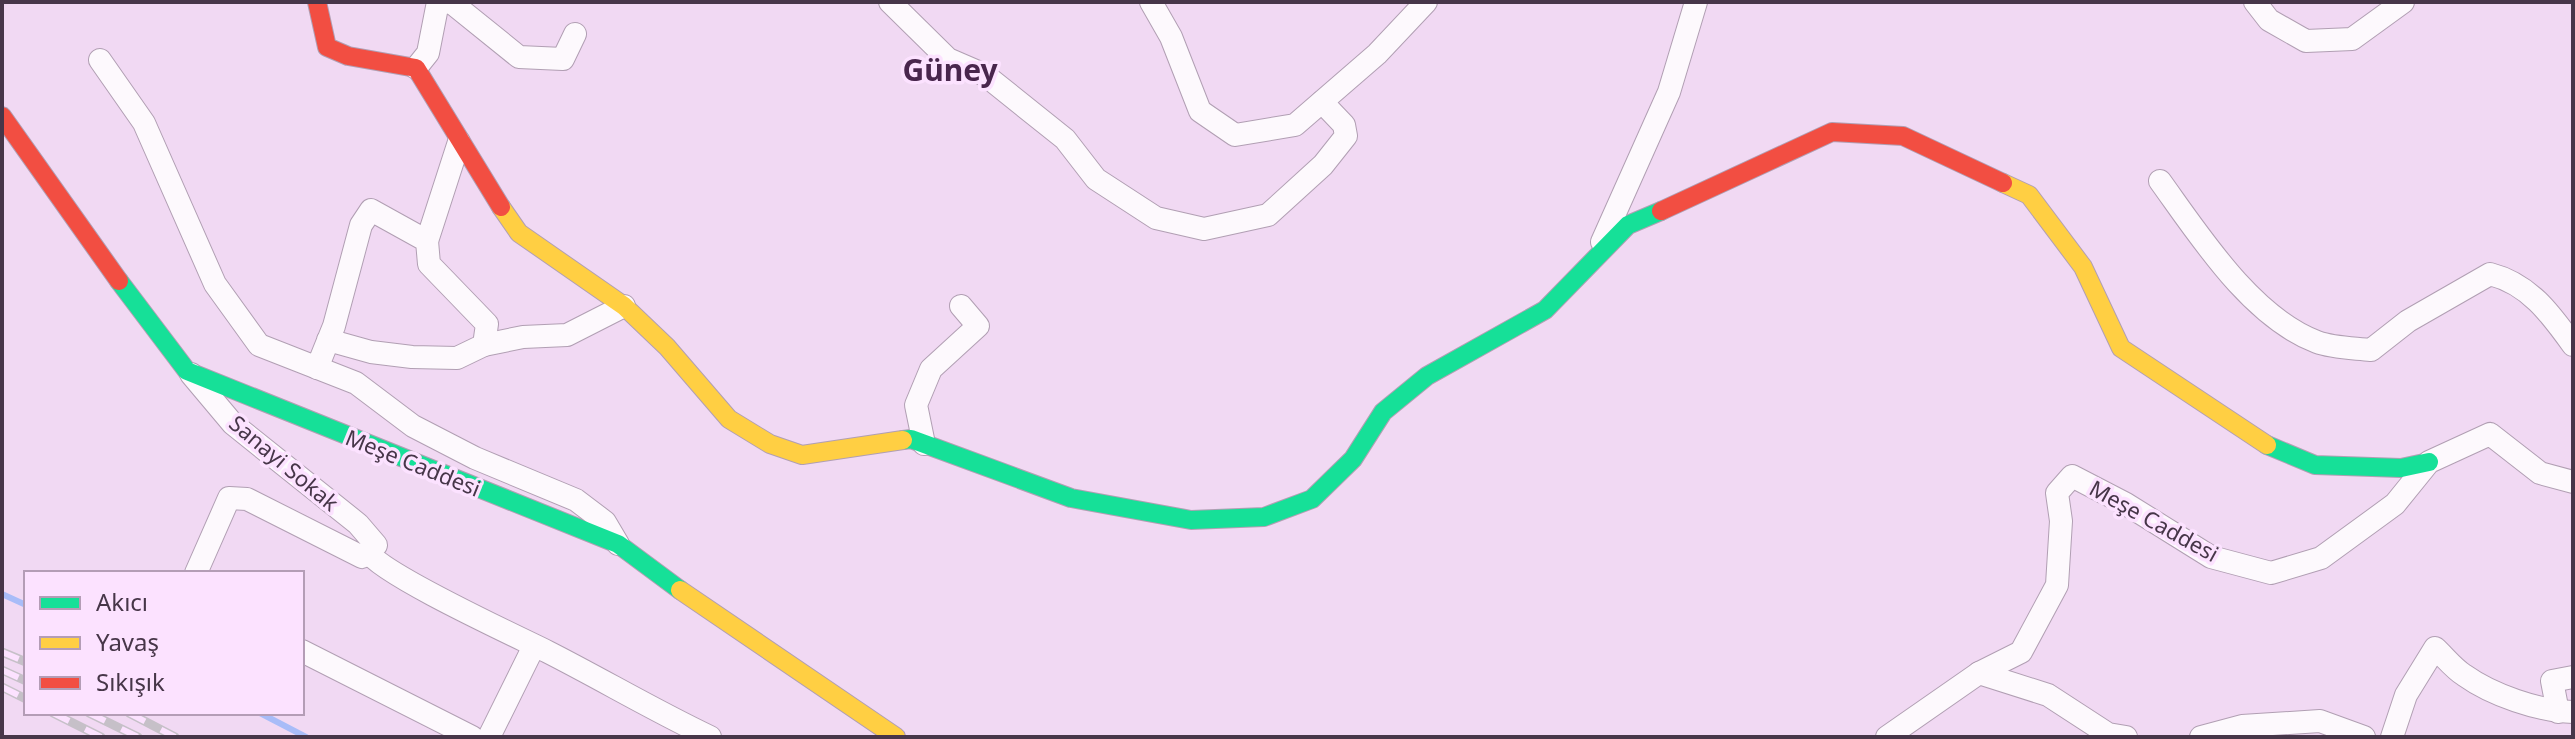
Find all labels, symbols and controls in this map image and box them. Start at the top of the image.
district label: Güney [902,49,998,90]
street label: Sanayi Sokak [224,408,346,517]
street label: Meşe Caddesi [341,421,485,503]
street label: Meşe Caddesi [2085,472,2224,568]
legend [24,571,304,715]
text: Akıcı [96,585,148,618]
text: Yavaş [96,625,159,658]
text: Sıkışık [96,665,165,698]

